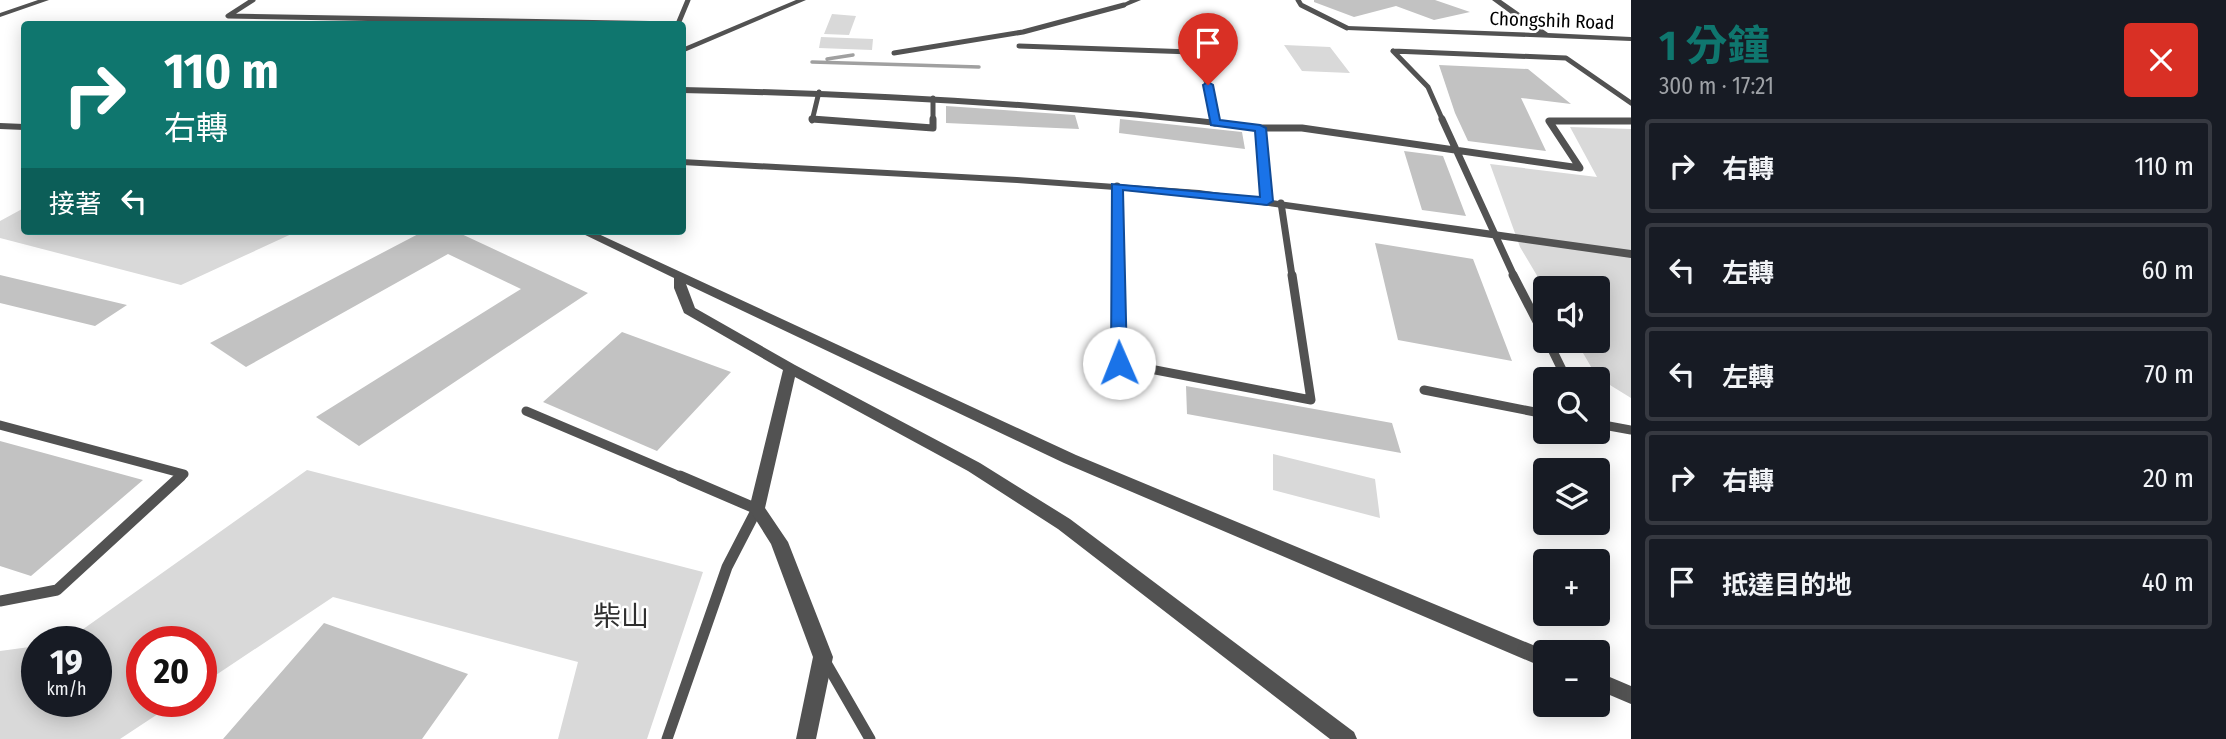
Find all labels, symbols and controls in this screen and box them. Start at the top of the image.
street label: Chongshih Road [1489,7,1615,34]
pin [1178,13,1238,85]
text: 1 分鐘 [1659,21,1770,71]
button: close [2124,23,2198,97]
icon: arrive [1189,24,1227,62]
text: 110 m [164,42,279,101]
icon: right [49,49,140,140]
text: 300 m · 17:21 [1659,72,1774,100]
text: 右轉 [164,109,228,147]
icon: right [1663,147,1701,185]
text: 110 m [2134,151,2194,182]
text: 右轉 [1722,154,1774,185]
icon: left [115,182,153,220]
text: 接著 [49,189,101,220]
icon: left [1663,251,1701,289]
text: 60 m [2141,255,2194,286]
text: 左轉 [1722,258,1774,289]
map controls [1533,276,1610,717]
button: sound [1533,276,1610,353]
position arrow [1082,326,1156,400]
icon: left [1663,355,1701,393]
text: 70 m [2144,359,2194,390]
text: 左轉 [1722,362,1774,393]
button: search [1533,367,1610,444]
button: layers [1533,458,1610,535]
icon: right [1663,459,1701,497]
text: 20 m [2143,463,2194,494]
text: 右轉 [1722,466,1774,497]
button: + [1533,549,1610,626]
icon: arrive [1663,563,1701,601]
text: 40 m [2142,567,2194,598]
text: 抵達目的地 [1722,570,1852,601]
park label: 柴山 [593,600,649,633]
speed limit sign: 20 [126,626,217,717]
button: − [1533,640,1610,717]
text: 19 [50,641,83,683]
text: km/h [46,678,87,700]

